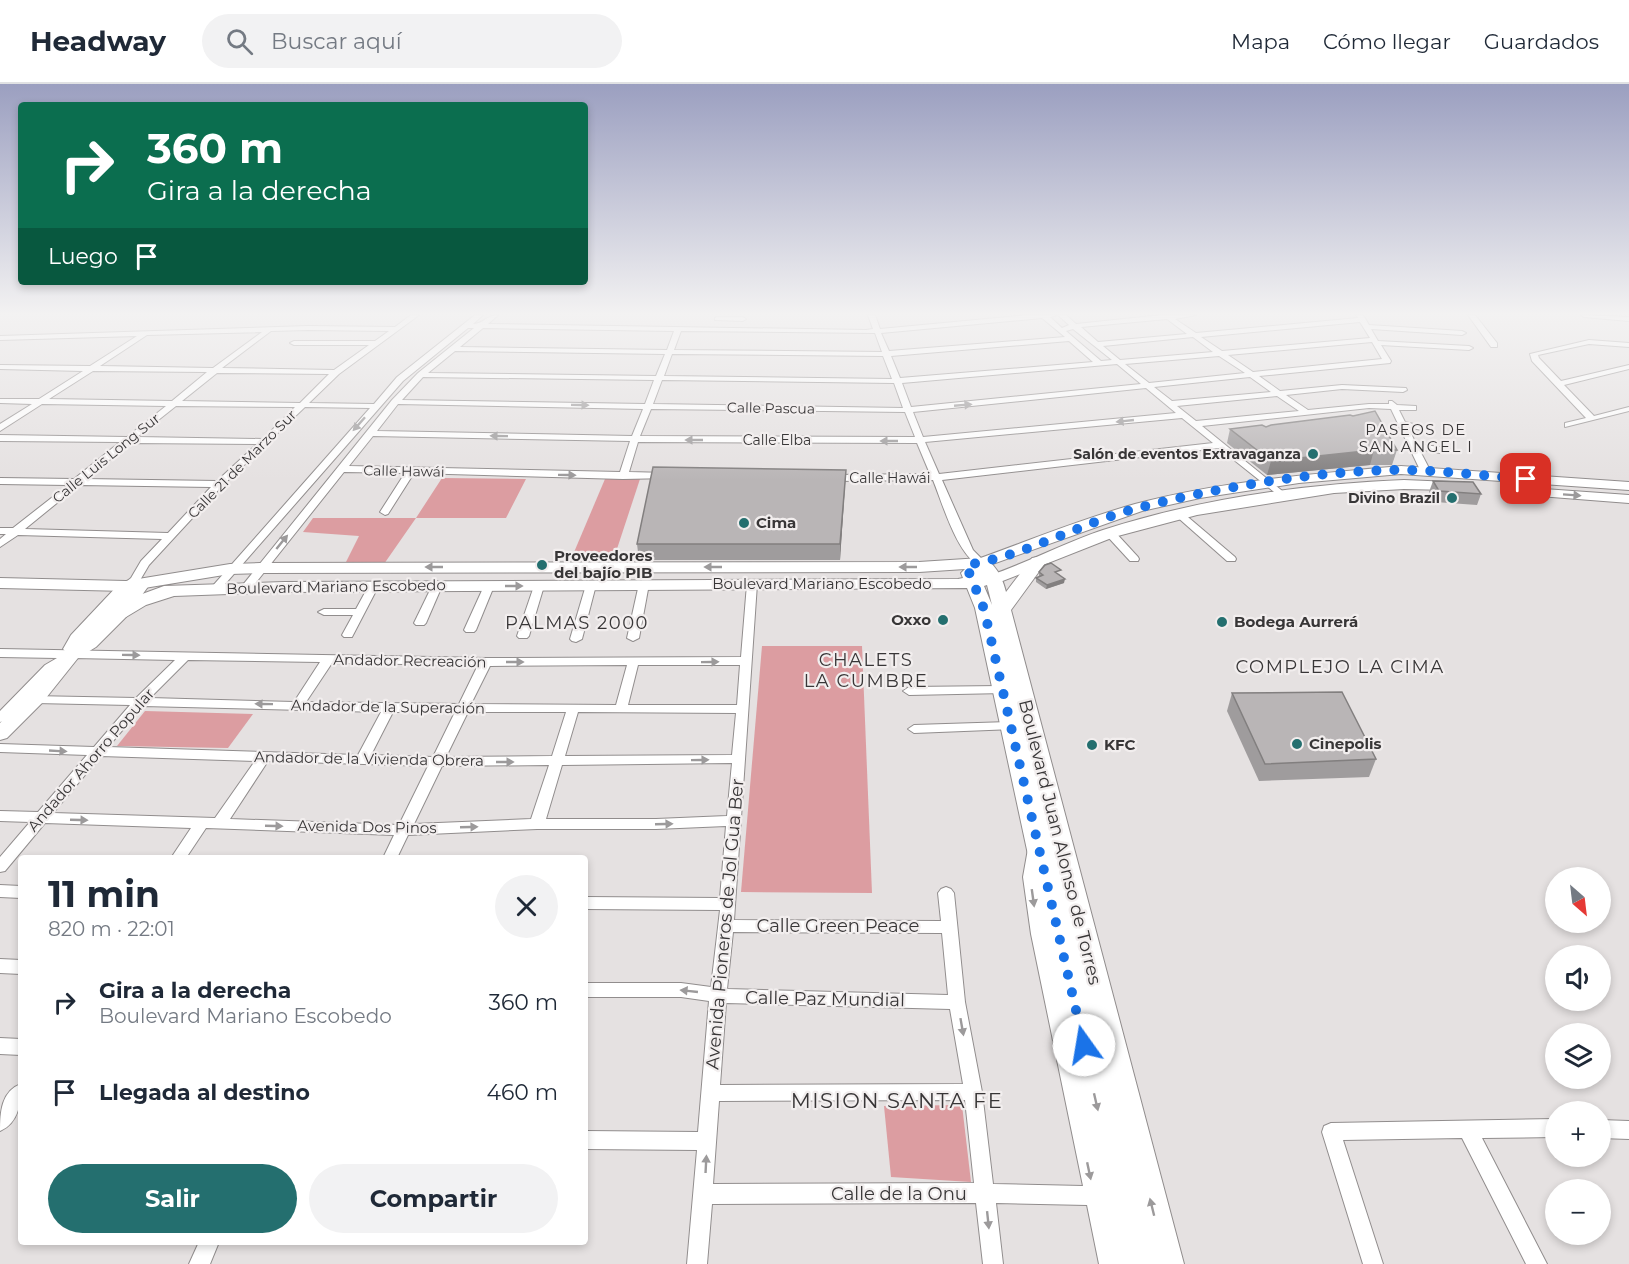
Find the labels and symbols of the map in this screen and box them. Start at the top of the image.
street label: Calle Pascua [727,398,815,418]
one-way arrow [570,400,589,410]
one-way arrow [954,400,973,410]
street label: Calle 21 de Marzo Sur [184,406,300,522]
street label: Calle Luis Long Sur [49,409,164,507]
one-way arrow [1115,416,1134,426]
one-way arrow [352,417,366,432]
district label: PASEOS DE SAN ANGEL I [1359,420,1473,456]
one-way arrow [489,431,508,441]
street label: Calle Elba [743,431,811,449]
one-way arrow [684,435,703,445]
one-way arrow [879,436,898,446]
place label: Salón de eventos Extravaganza [1073,445,1301,463]
marker: Salón de eventos Extravaganza [1306,447,1320,461]
pin [1500,453,1551,504]
street label: Calle Hawái [363,461,445,481]
street label: Calle Hawái [849,469,931,487]
one-way arrow [558,470,577,479]
place label: Divino Brazil [1348,489,1440,507]
one-way arrow [1562,490,1581,500]
marker: Divino Brazil [1445,491,1459,505]
place label: Cima [756,513,796,532]
marker: Cima [737,516,751,530]
one-way arrow [275,535,288,550]
place label: Proveedores del bajío PIB [554,546,653,582]
marker: Proveedores del bajío PIB [535,558,549,572]
one-way arrow [424,562,443,572]
one-way arrow [703,562,722,572]
one-way arrow [898,562,917,572]
street label: Boulevard Mariano Escobedo [712,574,932,593]
street label: Boulevard Mariano Escobedo [226,575,446,598]
one-way arrow [505,581,524,591]
place label: Oxxo [891,610,931,629]
district label: PALMAS 2000 [505,612,649,634]
place label: Bodega Aurrerá [1234,612,1358,631]
marker: Oxxo [936,613,950,627]
marker: Bodega Aurrerá [1215,615,1229,629]
district label: CHALETS LA CUMBRE [804,649,928,692]
one-way arrow [121,650,140,660]
street label: Andador Recreación [333,650,487,671]
district label: COMPLEJO LA CIMA [1235,656,1445,678]
one-way arrow [505,657,524,667]
one-way arrow [700,657,719,667]
street label: Andador Ahorro Popular [23,684,158,835]
street label: Andador de la Superación [291,695,485,718]
street label: Boulevard Juan Alonso de Torres [1014,697,1106,987]
one-way arrow [254,700,273,709]
place label: Cinepolis [1309,734,1381,753]
place label: KFC [1104,735,1136,754]
marker: Cinepolis [1290,737,1304,751]
marker: KFC [1085,738,1099,752]
one-way arrow [49,746,68,755]
street label: Andador de la Vivienda Obrera [254,747,484,770]
one-way arrow [691,755,710,765]
one-way arrow [496,757,515,767]
street label: Avenida Pioneros de Jol Gua Ber [701,778,749,1070]
one-way arrow [70,815,89,824]
street label: Avenida Dos Pinos [297,816,437,837]
one-way arrow [655,819,674,829]
one-way arrow [265,821,284,830]
one-way arrow [460,823,479,832]
north arrow [1545,867,1611,933]
one-way arrow [1029,888,1038,907]
street label: Calle Green Peace [757,915,920,937]
one-way arrow [680,986,699,996]
street label: Calle Paz Mundial [745,987,905,1011]
position arrow [1052,1013,1116,1077]
one-way arrow [957,1018,966,1037]
district label: MISION SANTA FE [791,1088,1003,1113]
one-way arrow [1092,1093,1102,1111]
one-way arrow [701,1154,710,1173]
one-way arrow [1084,1162,1094,1180]
street label: Calle de la Onu [831,1183,967,1205]
one-way arrow [1147,1198,1157,1216]
one-way arrow [984,1211,993,1230]

